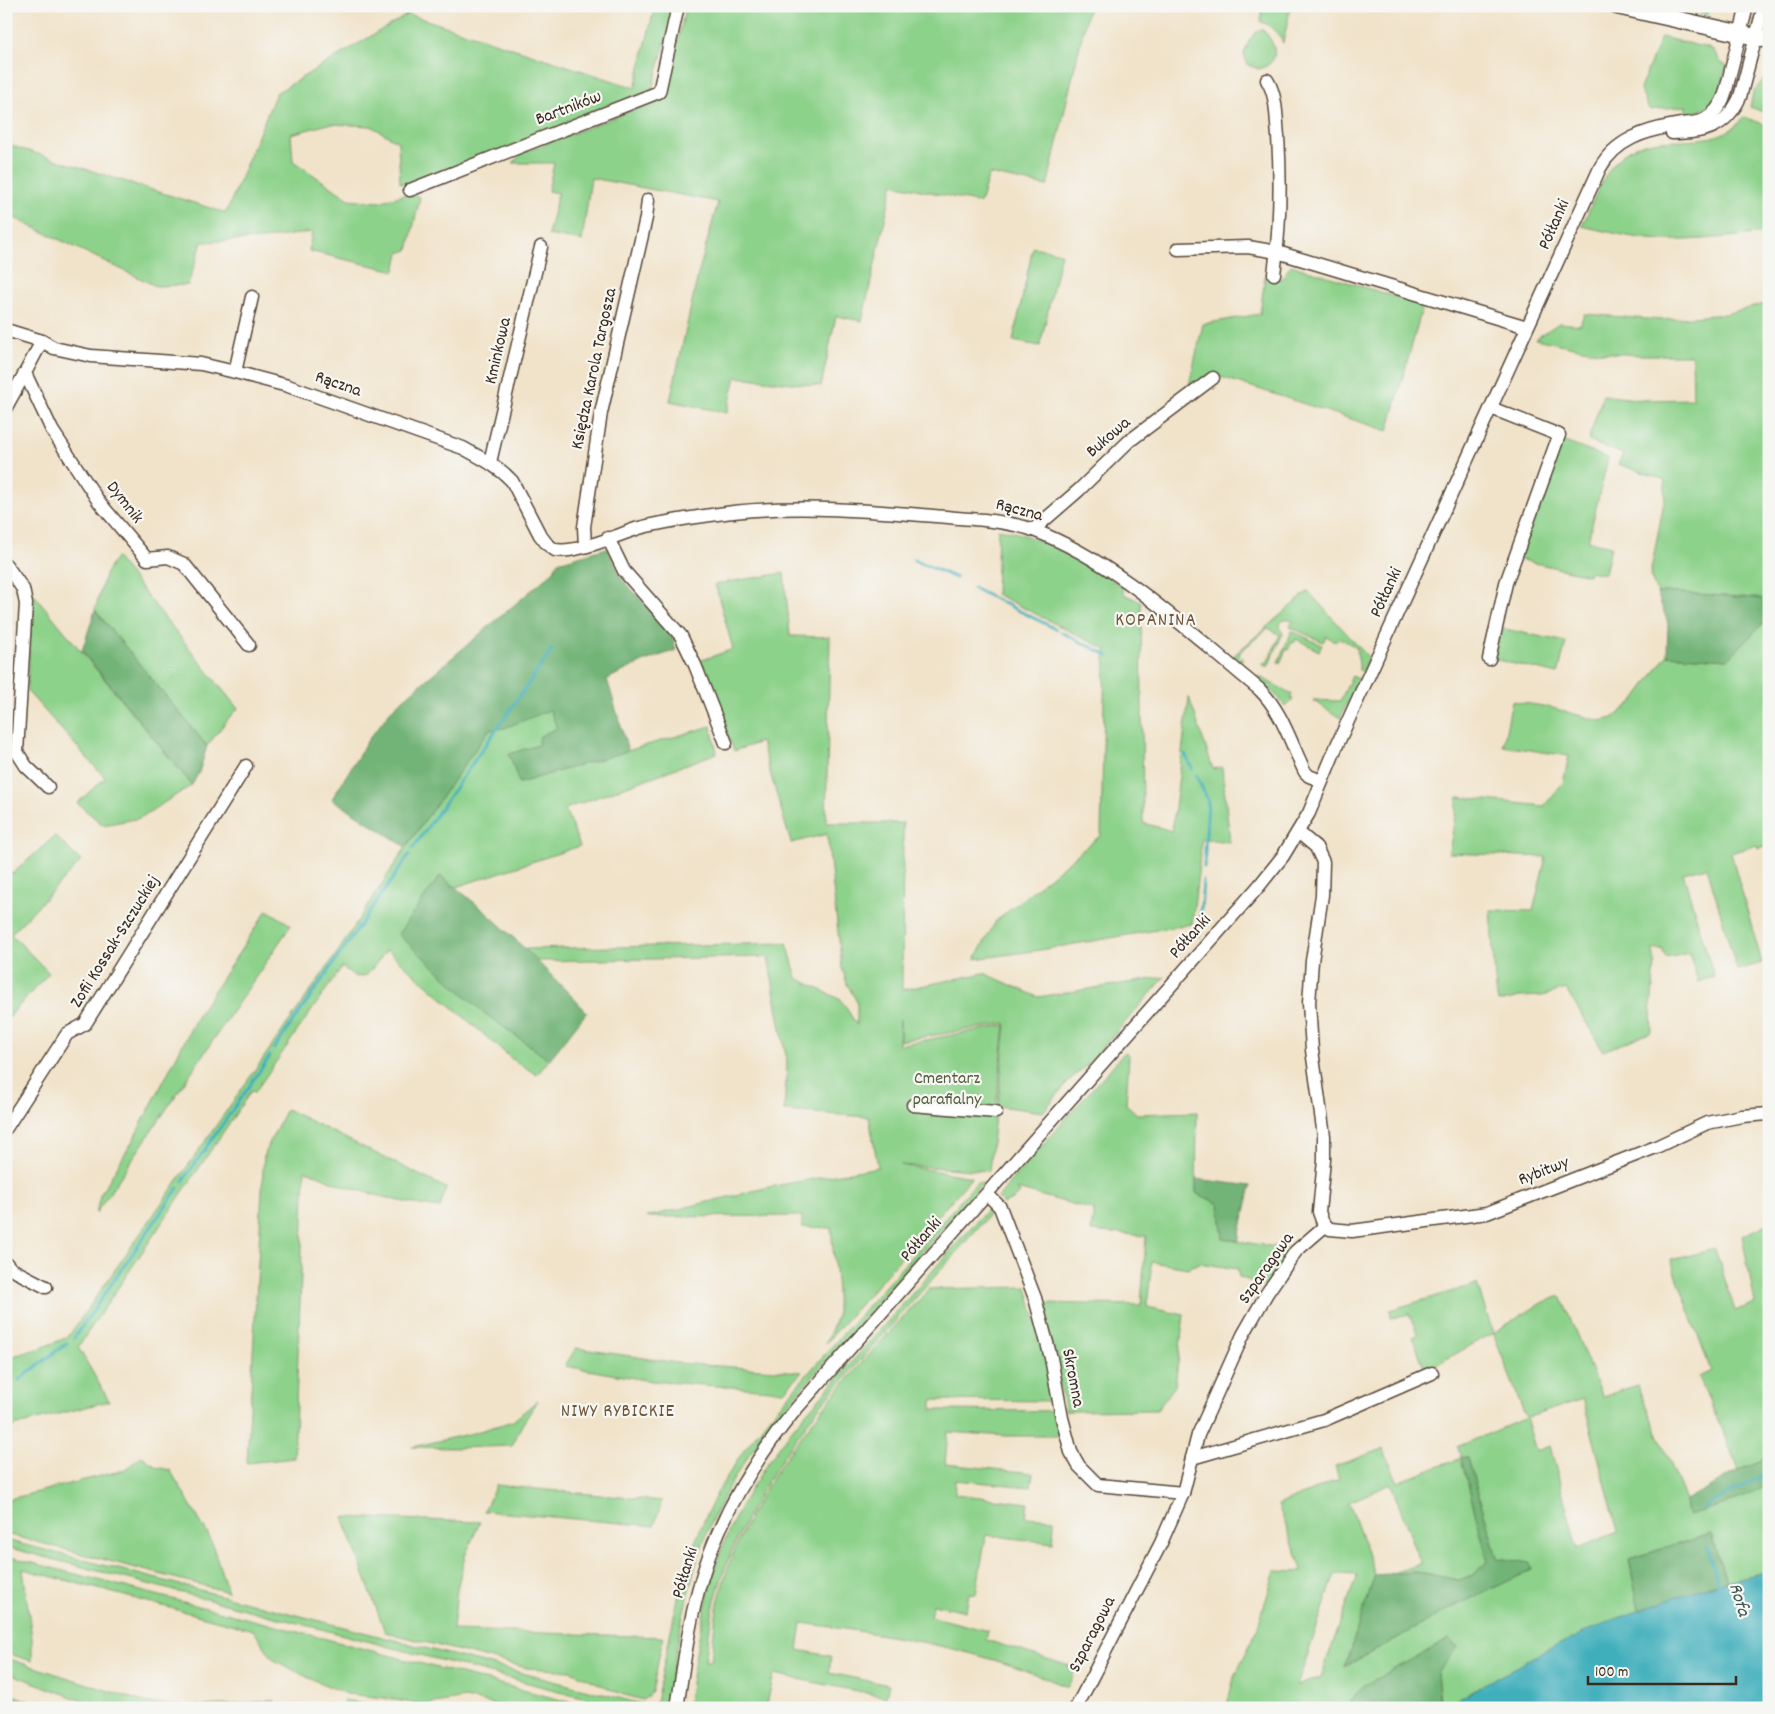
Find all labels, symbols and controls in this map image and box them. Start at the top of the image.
street label: Bartników [532,85,606,133]
street label: Półłanki [1533,196,1577,254]
street label: Księdza Karola Targosza [566,285,624,452]
street label: Kminkowa [479,315,519,387]
street label: Rączna [311,365,365,405]
street label: Bukowa [1081,411,1137,464]
street label: Dymnik [99,476,149,530]
street label: Rączna [993,493,1046,529]
street label: Półłanki [1365,564,1409,622]
district label: KOPANINA [1115,608,1197,635]
street label: Zofii Kossak-Szczuckiej [65,871,167,1013]
street label: Półłanki [1164,909,1218,965]
park label: Cmentarz parafialny [913,1067,982,1113]
street label: Rybitwy [1515,1151,1574,1193]
street label: Półłanki [895,1212,949,1268]
street label: Szparagowa [1233,1228,1301,1310]
street label: Skromna [1054,1347,1090,1410]
district label: NIWY RYBICKIE [561,1399,675,1426]
street label: Półłanki [666,1544,706,1602]
water label: Rofa [1720,1580,1756,1621]
street label: Szparagowa [1063,1592,1123,1677]
scale bar [1588,1654,1735,1686]
text: 100 m [1595,1662,1628,1684]

